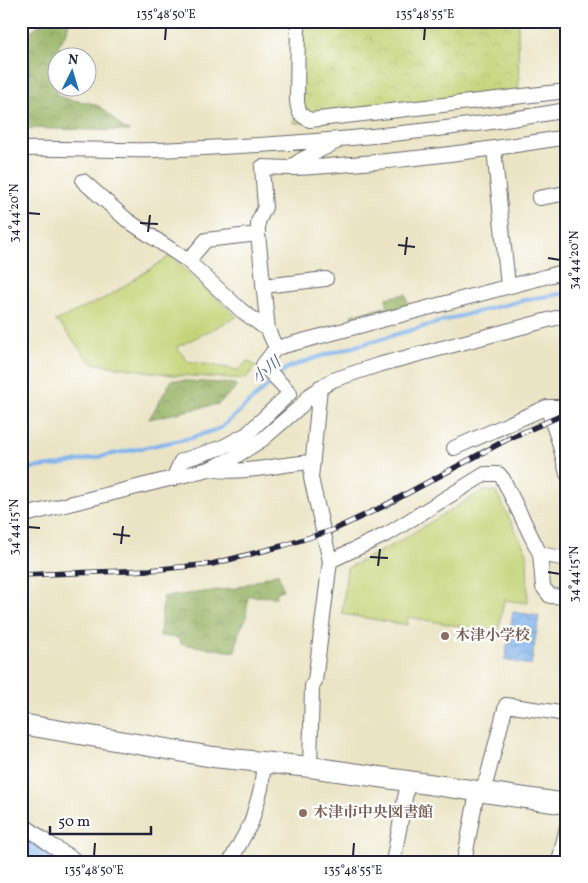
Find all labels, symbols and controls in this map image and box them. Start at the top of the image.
text: 135°48'50"E [136,7,196,23]
text: 135°48'55"E [396,7,454,23]
north arrow [48,48,98,98]
text: N [67,51,79,70]
text: 34°44'20"N [7,183,23,243]
text: 34°44'20"N [567,230,583,290]
water label: 小川 [248,351,288,390]
text: 34°44'15"N [7,499,23,555]
text: 34°44'15"N [567,546,583,602]
place label: 木津小学校 [455,626,530,647]
marker: 木津小学校 [439,630,451,642]
scale bar [50,803,151,835]
place label: 木津市中央図書館 [313,803,433,824]
marker: 木津市中央図書館 [297,807,309,819]
text: 50 m [58,812,90,833]
text: 135°48'50"E [64,863,124,879]
text: 135°48'55"E [324,863,382,879]

